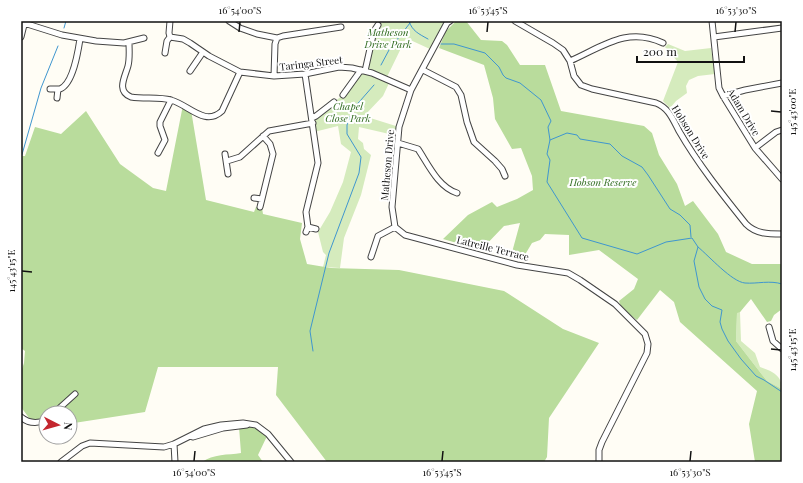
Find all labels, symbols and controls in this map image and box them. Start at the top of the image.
text: 16°54'00"S [219,3,261,17]
text: 16°53'45"S [468,3,508,17]
text: 16°53'30"S [715,3,757,17]
park label: Matheson Drive Park [363,25,412,51]
scale bar [637,38,744,64]
text: 200 m [643,43,677,59]
street label: Taringa Street [279,52,344,74]
street label: Adam Drive [724,85,764,138]
text: 145°43'00"E [785,89,799,135]
park label: Chapel Close Park [325,99,371,125]
street label: Hobson Drive [669,102,713,162]
street label: Matheson Drive [377,129,397,201]
park label: Hobson Reserve [568,175,637,189]
street label: Latreille Terrace [455,232,531,264]
text: 145°43'15"E [4,250,18,292]
text: 145°43'15"E [785,329,799,371]
north arrow [38,405,78,445]
text: N [61,421,76,431]
text: 16°54'00"S [173,465,215,479]
text: 16°53'45"S [422,465,462,479]
text: 16°53'30"S [669,465,711,479]

